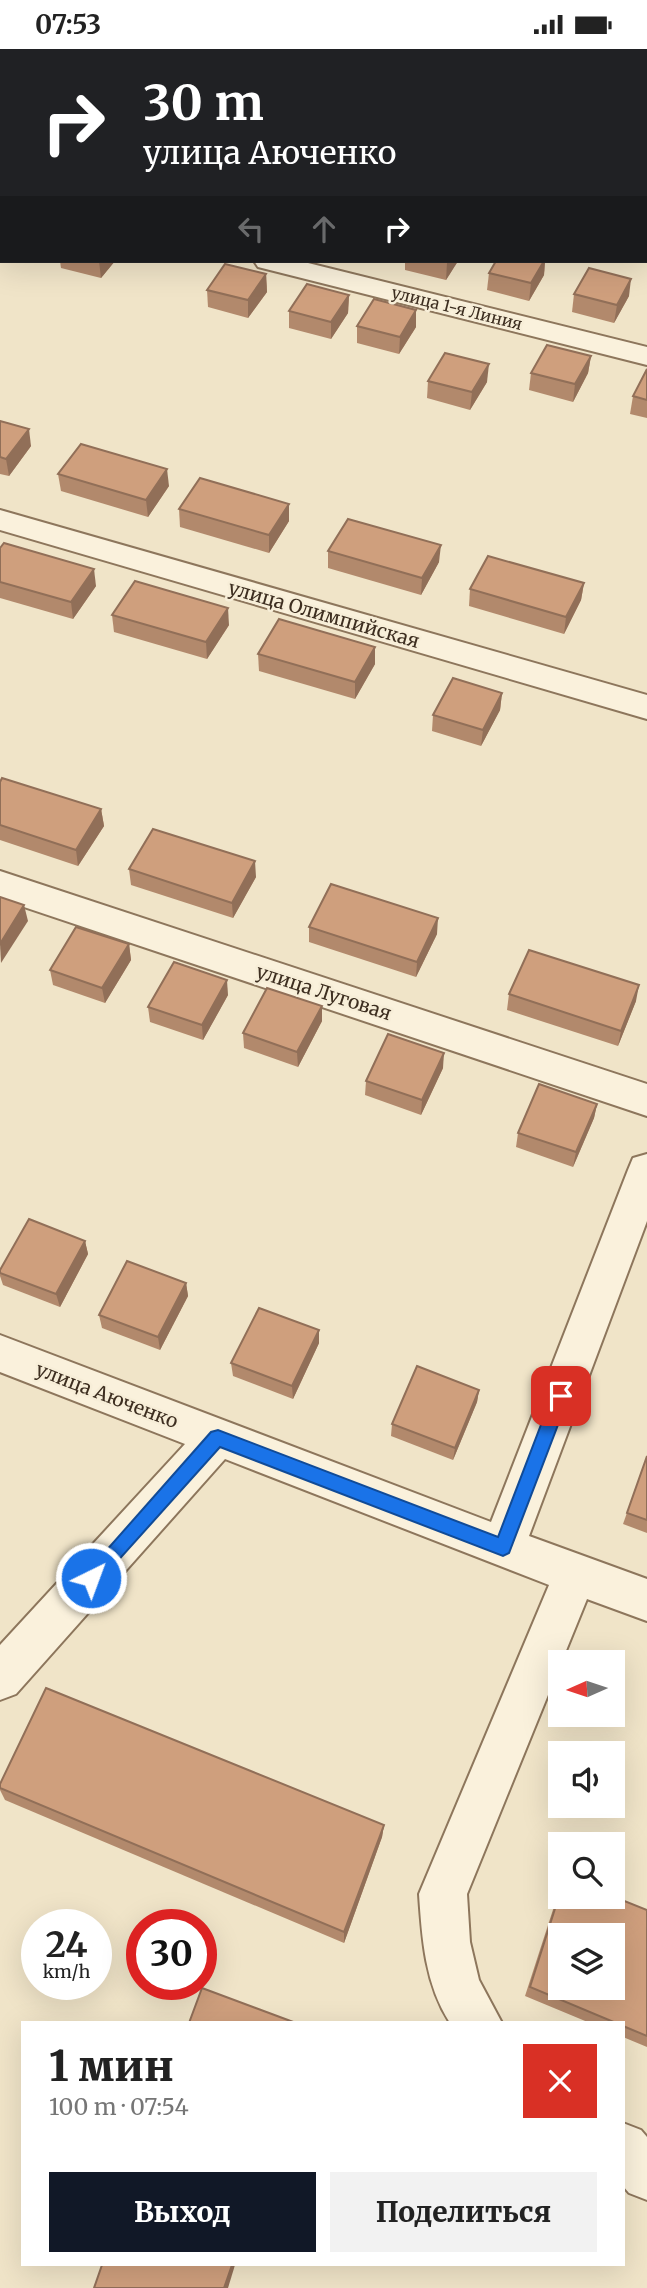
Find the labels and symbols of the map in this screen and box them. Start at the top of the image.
street label: улица 1-я Линия [390,282,524,334]
street label: улица Олимпийская [226,575,422,653]
street label: улица Луговая [253,959,395,1025]
street label: улица Аюченко [32,1357,182,1433]
pin [531,1366,591,1426]
position arrow [54,1541,128,1615]
north arrow [548,1650,625,1727]
speed limit sign: 30 [126,1909,217,2000]

